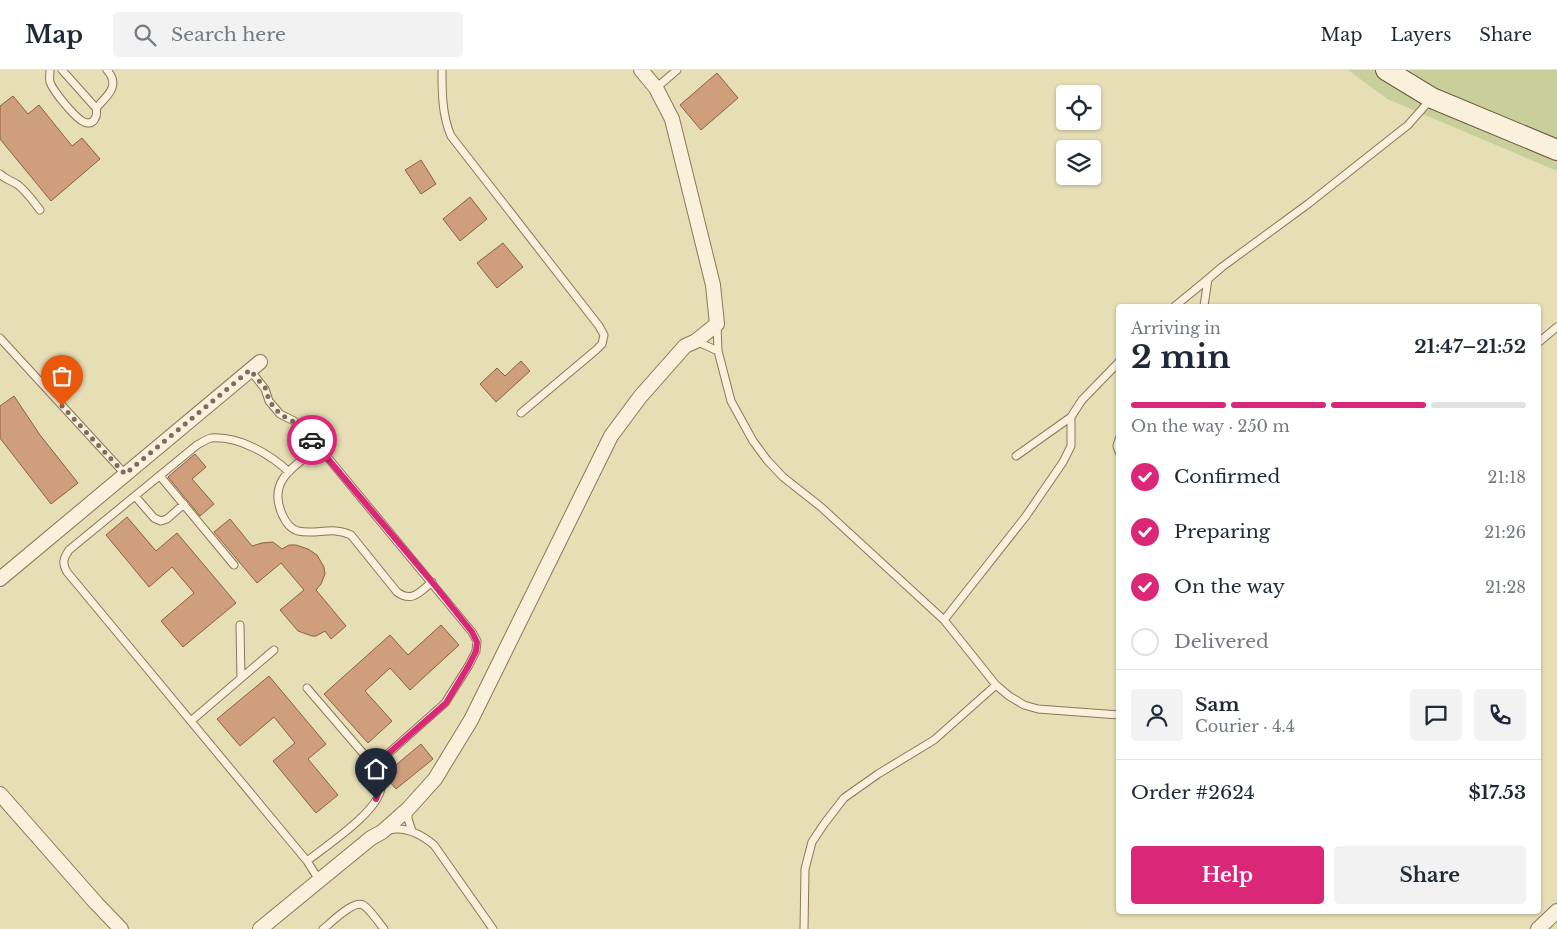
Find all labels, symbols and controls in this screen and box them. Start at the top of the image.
search box [113,12,463,57]
text: Map [25,20,83,49]
icon: search [131,21,159,49]
text: Search here [171,23,286,46]
text: Map [1321,24,1362,46]
text: Layers [1390,24,1451,46]
text: Share [1479,24,1532,46]
map controls [1056,85,1101,185]
button: locate [1056,85,1101,130]
button: layers [1056,140,1101,185]
text: Arriving in [1131,318,1221,338]
text: 21:47–21:52 [1414,335,1526,358]
text: 2 min [1131,337,1231,377]
pin [41,355,83,406]
icon: bag [48,362,76,390]
courier [287,415,337,465]
text: On the way · 250 m [1131,416,1290,436]
icon: car [298,426,326,454]
icon: check [1131,463,1159,491]
text: Confirmed [1174,465,1280,488]
text: 21:18 [1488,467,1526,487]
icon: check [1131,518,1159,546]
text: Preparing [1174,520,1270,543]
text: 21:26 [1484,522,1526,542]
icon: check [1131,573,1159,601]
text: On the way [1174,575,1285,598]
text: 21:28 [1485,577,1526,597]
text: Delivered [1174,630,1269,653]
button: person [1131,689,1183,741]
button: chat [1410,689,1462,741]
button: phone [1474,689,1526,741]
text: Sam [1195,693,1240,716]
text: Courier · 4.4 [1195,716,1295,736]
pin [355,748,397,799]
icon: home [362,755,390,783]
text: Order #2624 [1131,781,1255,804]
text: $17.53 [1468,781,1526,804]
button: Help [1131,846,1324,904]
button: Share [1334,846,1526,904]

